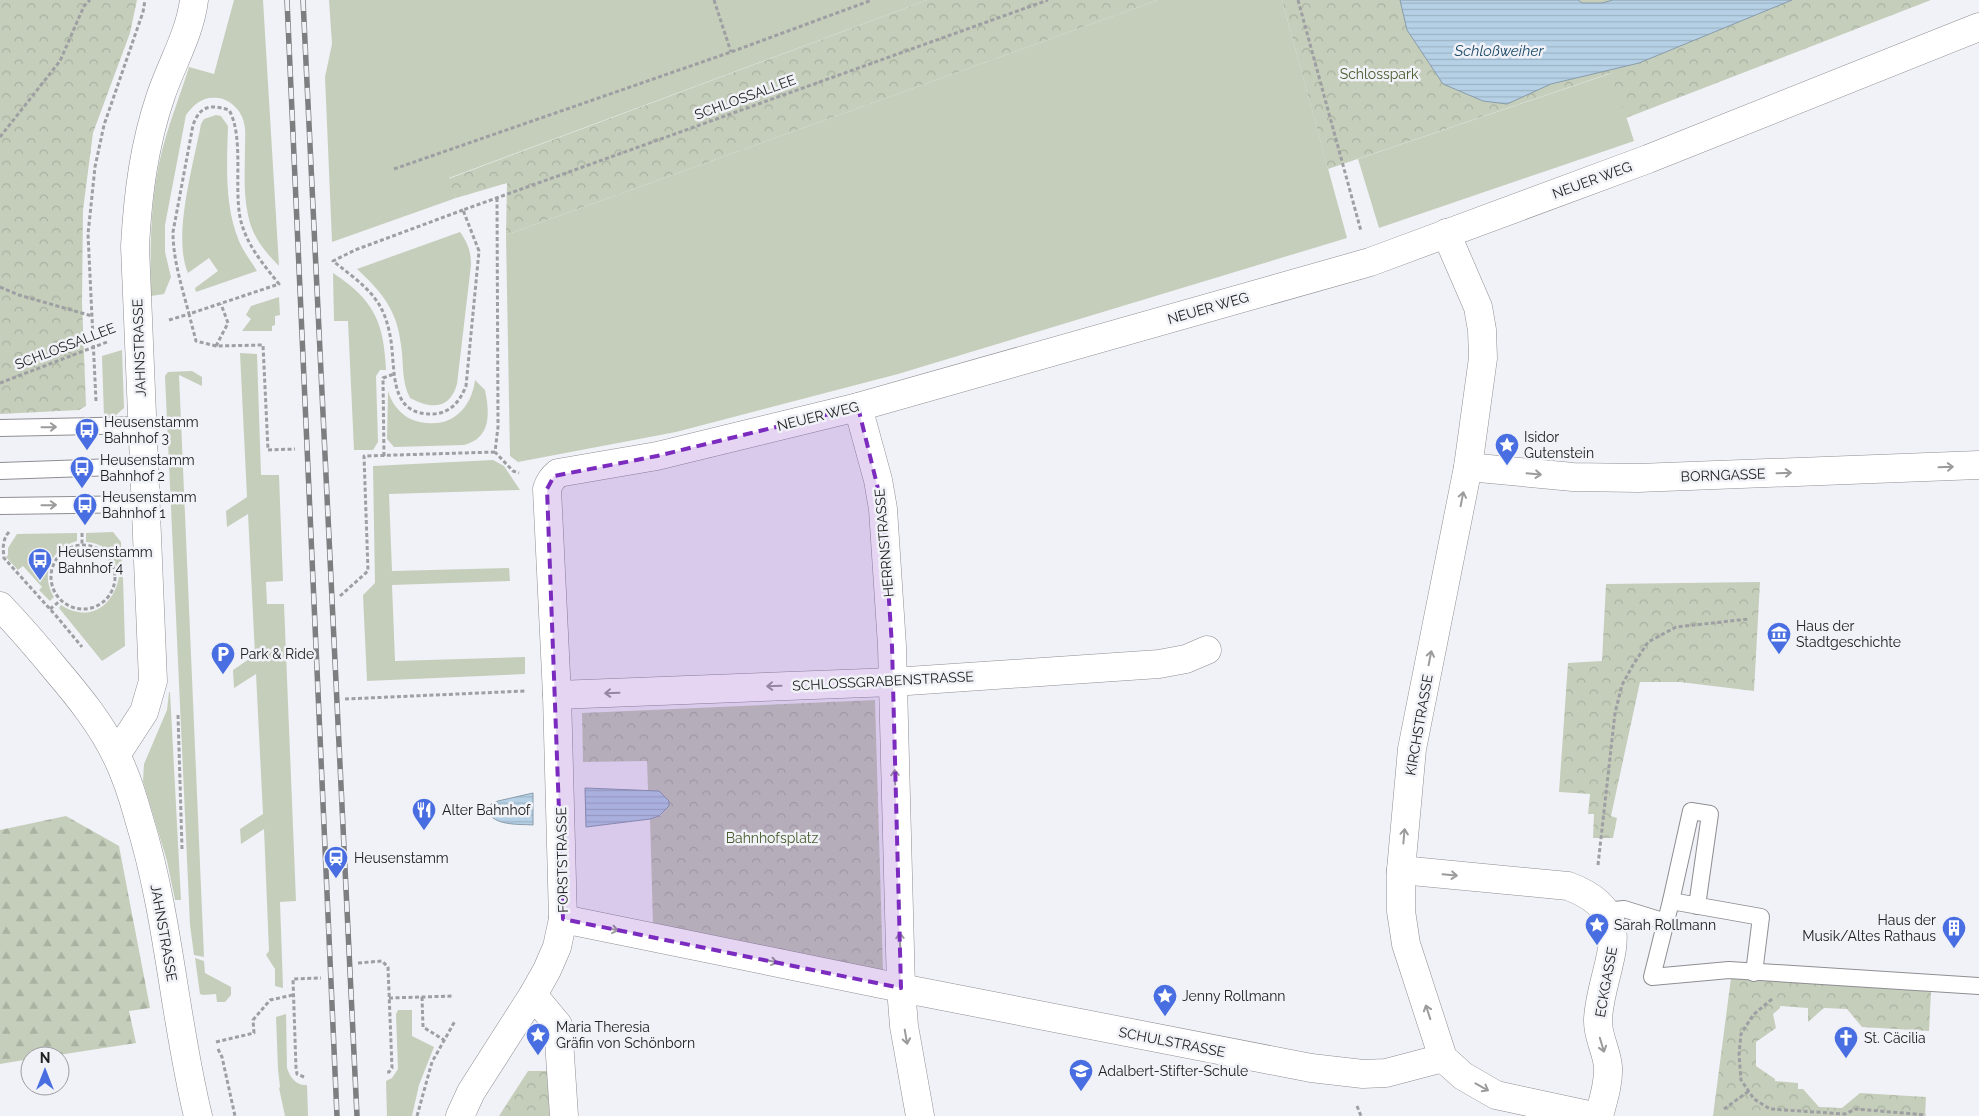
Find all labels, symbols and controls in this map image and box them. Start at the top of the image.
water label: Schloßweiher [1453,42,1544,60]
park label: Schlosspark [1340,66,1419,82]
street label: SCHLOSSALLEE [692,71,798,123]
street label: NEUER WEG [1550,158,1634,202]
street label: NEUER WEG [1166,289,1250,327]
street label: JAHNSTRASSE [129,299,149,397]
street label: SCHLOSSALLEE [12,319,118,373]
street label: NEUER WEG [775,398,861,434]
place label: Heusenstamm Bahnhof 3 [104,414,199,446]
bus stop icon: Heusenstamm Bahnhof 3 [74,417,100,451]
one-way arrow [40,422,56,432]
place label: Isidor Gutenstein [1524,429,1594,461]
place icon: Isidor Gutenstein [1494,432,1520,466]
place label: Heusenstamm Bahnhof 2 [100,452,195,484]
bus stop icon: Heusenstamm Bahnhof 2 [69,455,95,489]
one-way arrow [1938,462,1954,471]
street label: BORNGASSE [1680,466,1766,484]
one-way arrow [1776,468,1792,477]
one-way arrow [1526,470,1542,479]
street label: HERRNSTRASSE [871,488,897,598]
place label: Heusenstamm Bahnhof 1 [102,489,197,521]
one-way arrow [1458,491,1467,507]
bus stop icon: Heusenstamm Bahnhof 1 [72,492,98,526]
one-way arrow [40,500,56,510]
place label: Heusenstamm Bahnhof 4 [58,544,153,576]
bus stop icon: Heusenstamm Bahnhof 4 [27,547,53,581]
place label: Haus der Stadtgeschichte [1796,618,1901,650]
museum icon: Haus der Stadtgeschichte [1766,621,1792,655]
parking icon: Park & Ride [210,641,236,675]
place label: Park & Ride [240,646,314,662]
one-way arrow [1426,650,1435,666]
street label: SCHLOSSGRABENSTRASSE [792,668,974,694]
street label: KIRCHSTRASSE [1402,673,1436,777]
one-way arrow [766,682,782,691]
one-way arrow [604,688,620,698]
one-way arrow [890,770,900,786]
restaurant icon: Alter Bahnhof [411,797,437,831]
place label: Alter Bahnhof [442,802,532,818]
street label: FORSTSTRASSE [553,807,571,913]
one-way arrow [1399,828,1409,844]
park label: Bahnhofsplatz [726,830,818,846]
station icon: Heusenstamm [323,845,349,879]
place label: Heusenstamm [354,850,449,866]
one-way arrow [1441,870,1457,880]
street label: JAHNSTRASSE [148,883,180,983]
place icon: Sarah Rollmann [1584,912,1610,946]
place label: Haus der Musik/Altes Rathaus [1802,912,1936,944]
building icon: Haus der Musik/Altes Rathaus [1941,915,1967,949]
place label: Sarah Rollmann [1614,917,1716,933]
one-way arrow [602,925,618,934]
one-way arrow [895,932,904,948]
street label: ECKGASSE [1592,946,1620,1018]
one-way arrow [761,957,777,967]
place icon: Jenny Rollmann [1152,983,1178,1017]
place label: Jenny Rollmann [1182,988,1285,1004]
one-way arrow [1423,1004,1432,1020]
place label: Maria Theresia Gräfin von Schönborn [556,1019,695,1051]
place icon: Maria Theresia Gräfin von Schönborn [525,1022,551,1056]
street label: SCHULSTRASSE [1117,1024,1227,1060]
church icon: St. Cäcilia [1833,1025,1859,1059]
one-way arrow [902,1029,911,1045]
place label: St. Cäcilia [1864,1030,1926,1046]
one-way arrow [1598,1037,1608,1053]
north arrow [20,1046,70,1096]
text: N [40,1050,50,1066]
school or university icon: Adalbert-Stifter-Schule [1068,1058,1094,1092]
place label: Adalbert-Stifter-Schule [1098,1063,1248,1079]
one-way arrow [1475,1082,1489,1092]

